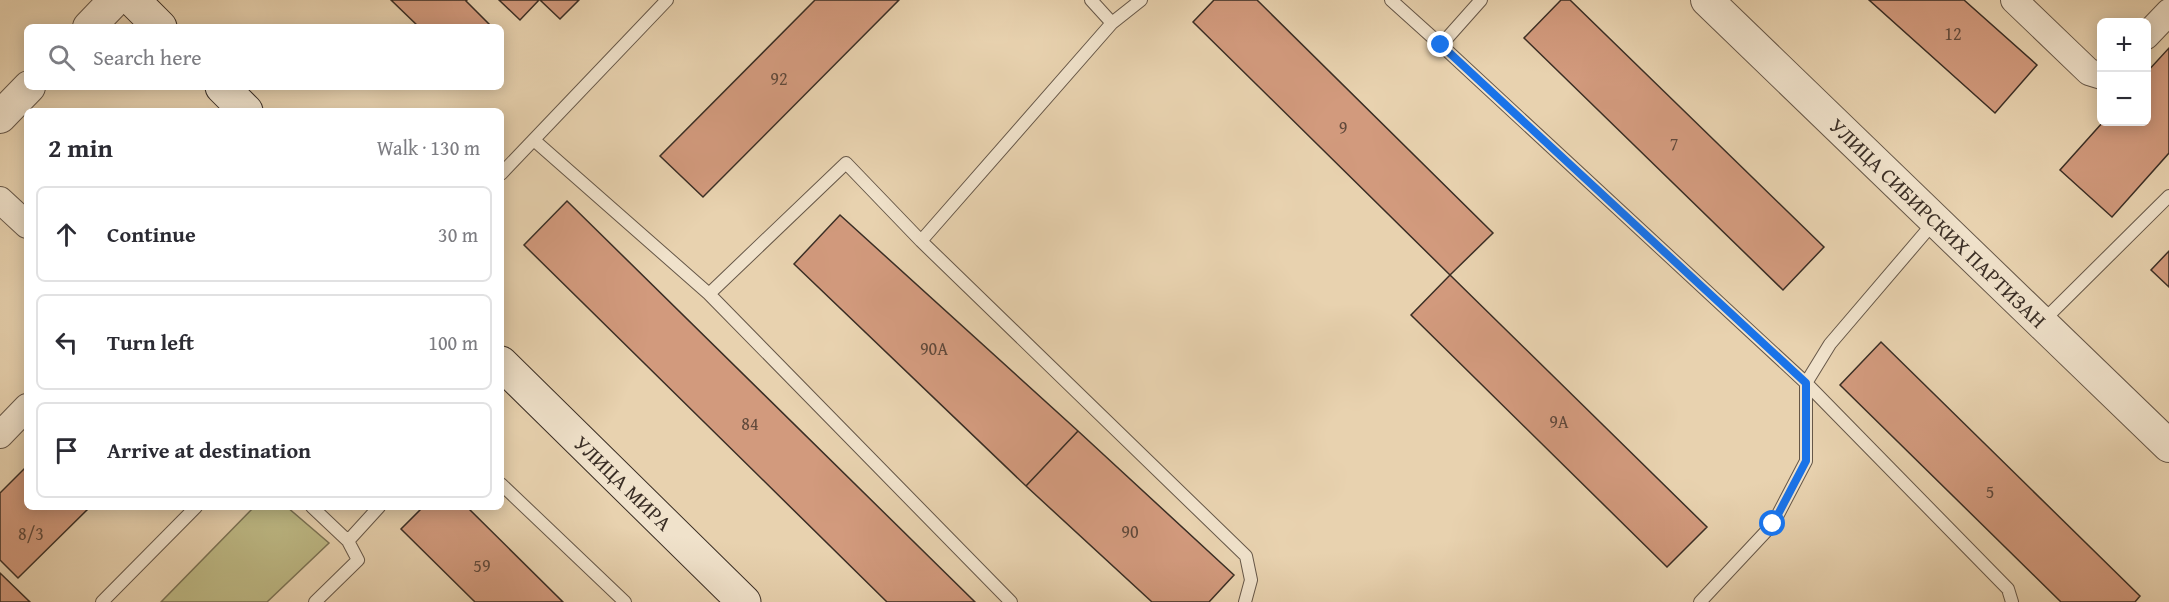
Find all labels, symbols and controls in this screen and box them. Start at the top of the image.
map controls [2097,18,2151,126]
button: + [2097,18,2151,72]
house number: 12 [1944,20,1962,47]
search box [24,24,504,90]
route end [1427,31,1453,57]
icon: search [45,41,78,74]
text: Search here [93,41,202,73]
house number: 92 [770,65,788,92]
button: − [2097,72,2151,126]
street label: УЛИЦА СИБИРСКИХ ПАРТИЗАН [1822,111,2054,335]
house number: 9 [1339,114,1347,141]
text: 2 min [48,128,113,167]
house number: 7 [1670,130,1678,157]
text: Walk · 130 m [377,133,480,162]
icon: ahead [50,218,83,251]
text: Continue [107,218,196,250]
text: 30 m [438,220,478,249]
icon: left [50,326,83,359]
text: Turn left [107,326,194,358]
text: 100 m [428,328,478,357]
house number: 90А [920,335,948,362]
house number: 9А [1549,408,1569,435]
house number: 84 [741,410,759,437]
street label: УЛИЦА МИРА [567,428,679,538]
icon: arrive [50,434,83,467]
text: Arrive at destination [107,434,311,466]
house number: 5 [1986,478,1994,505]
route start [1759,510,1785,536]
house number: 90 [1121,518,1139,545]
house number: 8/3 [18,520,44,547]
house number: 59 [473,552,491,579]

